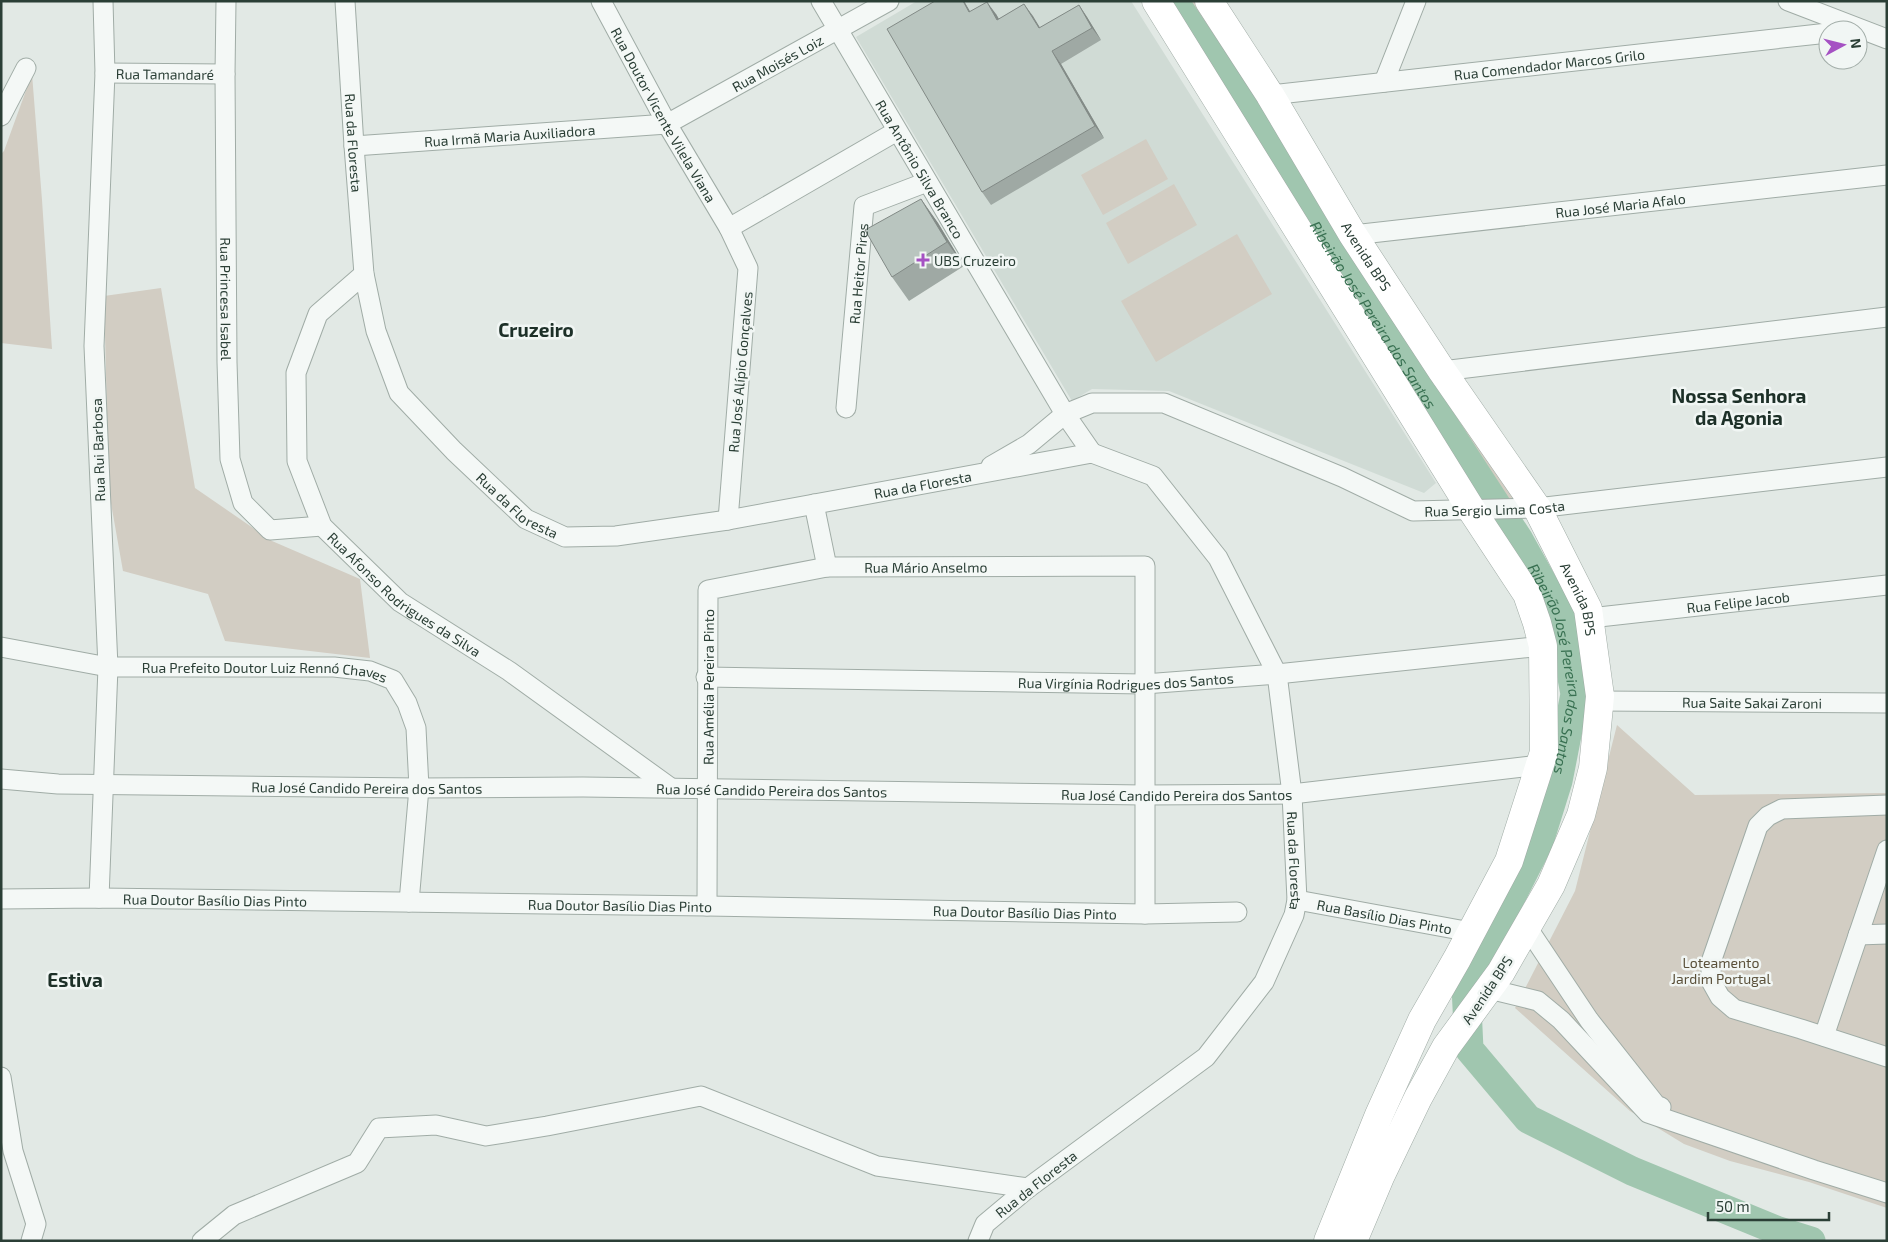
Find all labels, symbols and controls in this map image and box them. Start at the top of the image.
north arrow [1818,20,1868,70]
street label: Rua Doutor Vicente Vilela Viana [608,24,720,205]
street label: Rua Moisés Loiz [729,31,826,95]
text: N [1847,37,1865,49]
street label: Rua Comendador Marcos Grilo [1453,45,1646,83]
street label: Rua Tamandaré [116,65,214,82]
street label: Rua da Floresta [342,93,366,193]
street label: Rua Antônio Silva Branco [873,96,968,241]
street label: Rua Irmã Maria Auxiliadora [423,121,596,150]
street label: Rua José Maria Afalo [1554,189,1686,221]
water label: Ribeirão José Pereira dos Santos [1307,218,1441,412]
street label: Avenida BPS [1338,219,1395,294]
street label: Rua Heitor Pires [845,222,871,325]
street label: Rua Princesa Isabel [218,237,235,362]
place label: UBS Cruzeiro [934,252,1016,269]
marker: UBS Cruzeiro [916,253,930,267]
street label: Rua José Alípio Gonçalves [724,291,757,453]
district label: Cruzeiro [498,318,574,341]
district label: Nossa Senhora da Agonia [1672,384,1806,429]
street label: Rua Rui Barbosa [88,398,108,502]
street label: Rua da Floresta [872,467,973,502]
street label: Rua da Floresta [473,468,561,541]
street label: Rua Sergio Lima Costa [1424,496,1566,519]
street label: Rua Afonso Rodrigues da Silva [324,528,484,660]
street label: Rua Mário Anselmo [864,558,987,575]
street label: Avenida BPS [1557,559,1600,637]
water label: Ribeirão José Pereira dos Santos [1525,560,1584,776]
street label: Rua Felipe Jacob [1686,587,1791,616]
street label: Rua Amélia Pereira Pinto [699,609,716,765]
street label: Rua Prefeito Doutor Luiz Rennó Chaves [142,658,390,686]
street label: Rua Virgínia Rodrigues dos Santos [1018,669,1234,693]
street label: Rua Saite Sakai Zaroni [1682,693,1822,711]
street label: Rua José Candido Pereira dos Santos [251,778,482,797]
street label: Rua José Candido Pereira dos Santos [656,780,887,800]
street label: Rua José Candido Pereira dos Santos [1061,785,1292,804]
street label: Rua da Floresta [1284,811,1306,912]
street label: Rua Doutor Basílio Dias Pinto [123,890,307,909]
street label: Rua Doutor Basílio Dias Pinto [528,895,712,915]
street label: Rua Basílio Dias Pinto [1316,895,1454,937]
street label: Rua Doutor Basílio Dias Pinto [933,902,1117,922]
street label: Avenida BPS [1458,953,1516,1027]
park label: Loteamento Jardim Portugal [1671,954,1772,987]
district label: Estiva [47,968,103,991]
street label: Rua da Floresta [992,1147,1080,1221]
scale bar [1708,1190,1829,1222]
text: 50 m [1716,1197,1750,1215]

